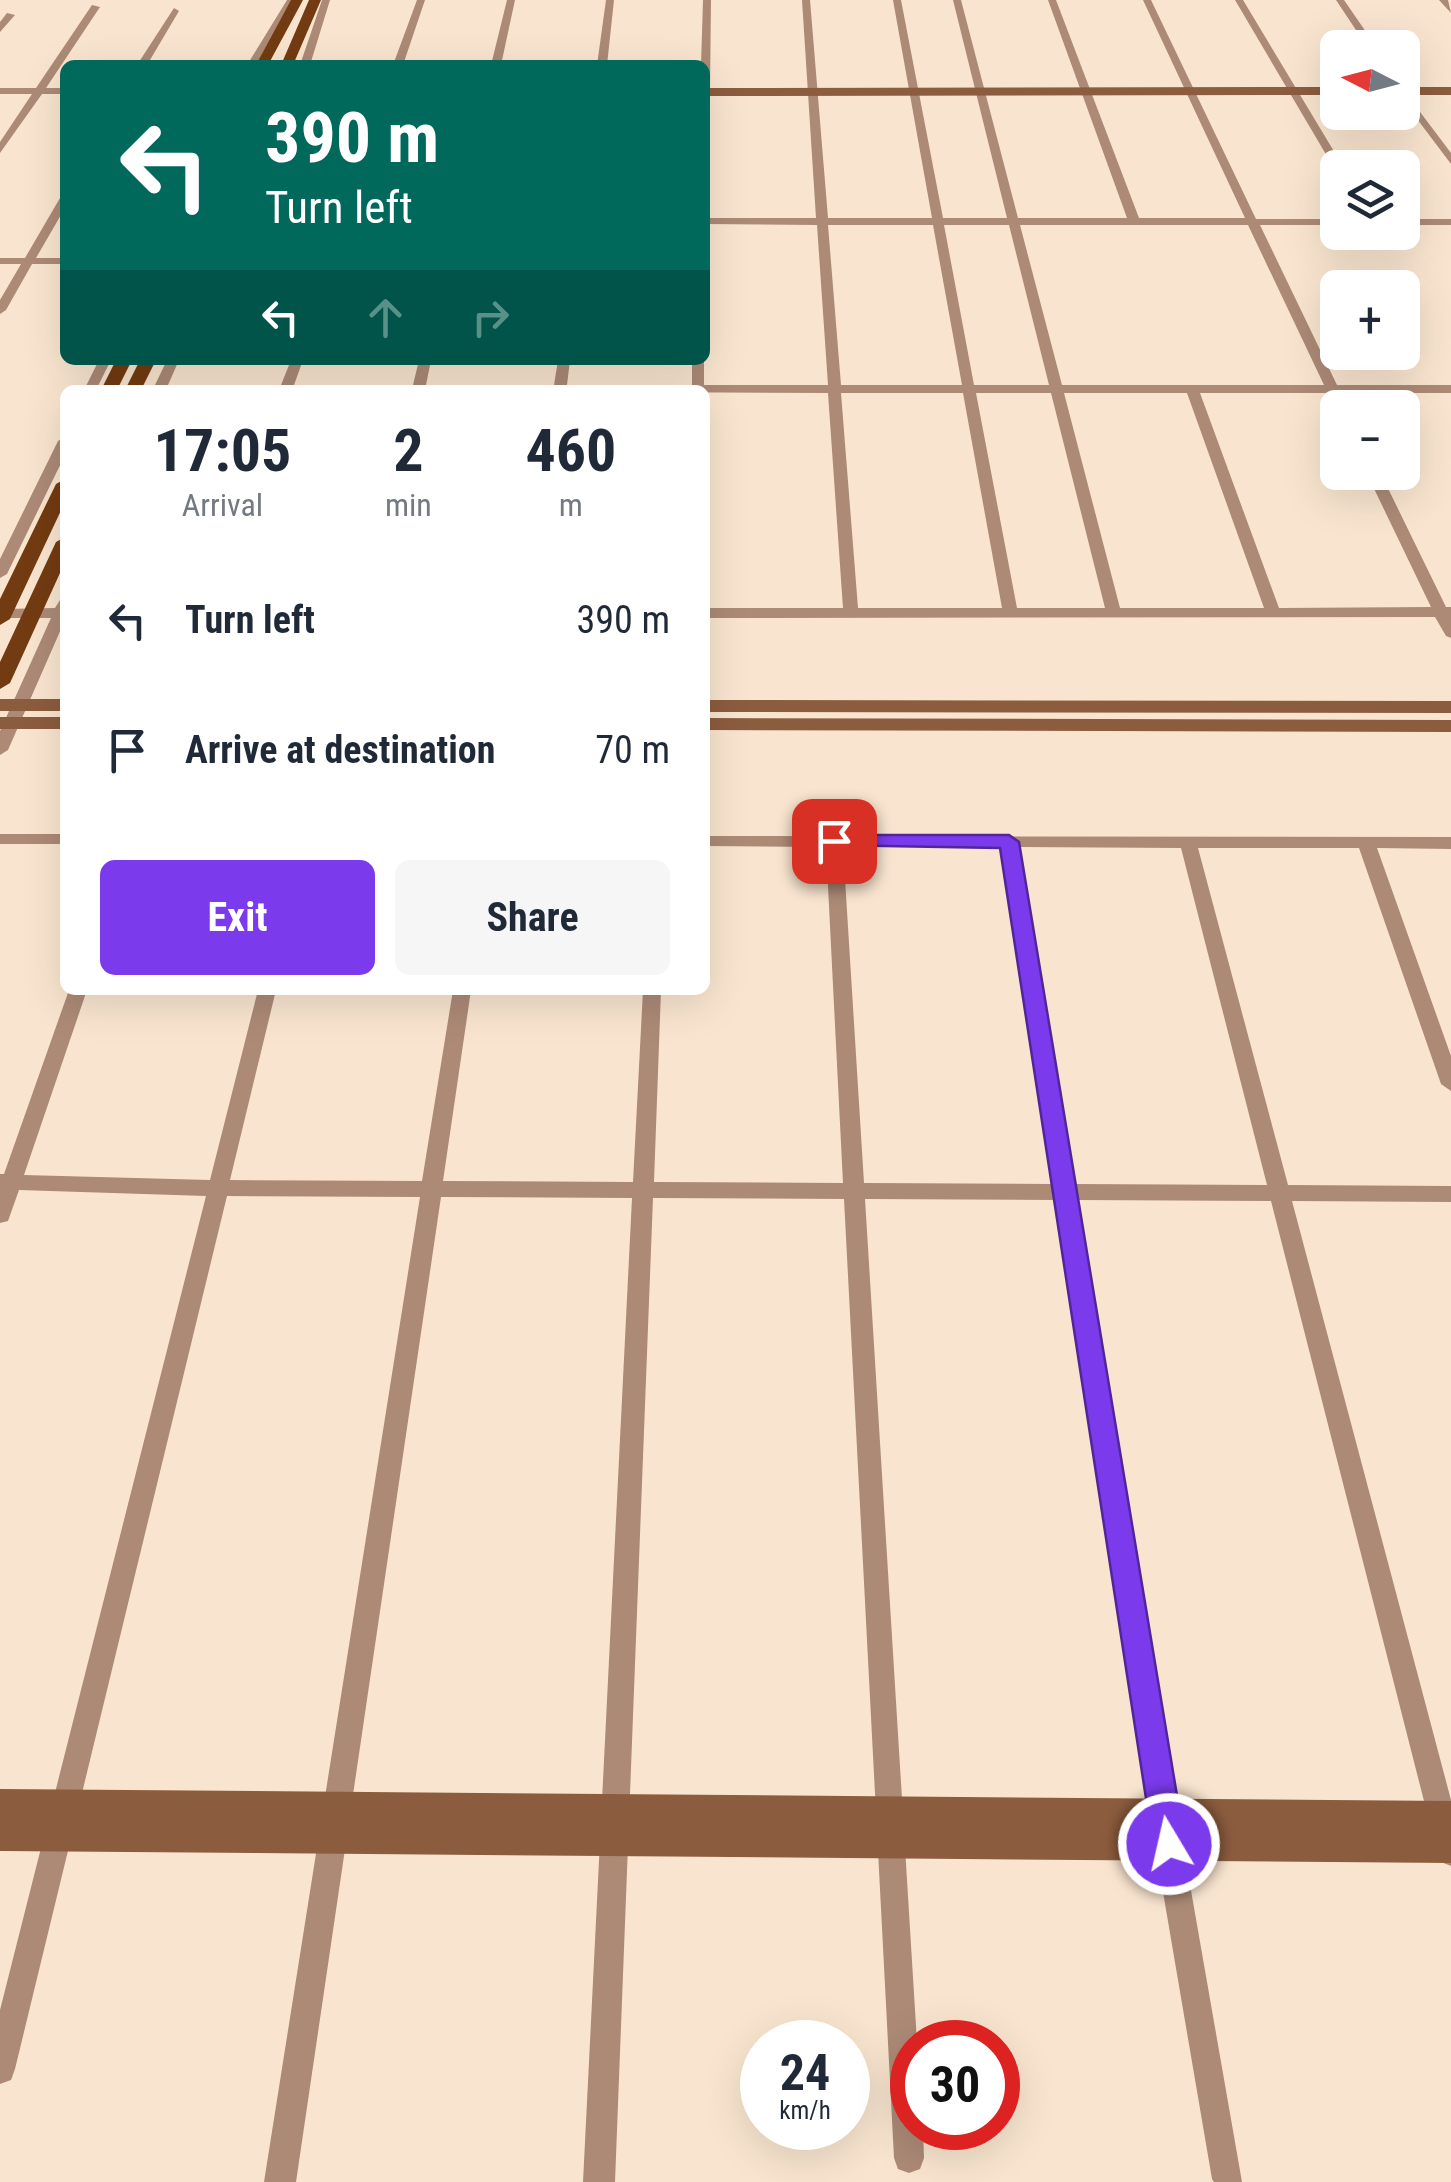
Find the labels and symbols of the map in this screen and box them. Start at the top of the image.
north arrow [1320,30,1420,130]
pin [792,799,877,884]
position arrow [1117,1792,1221,1896]
speed limit sign: 30 [890,2020,1020,2150]

